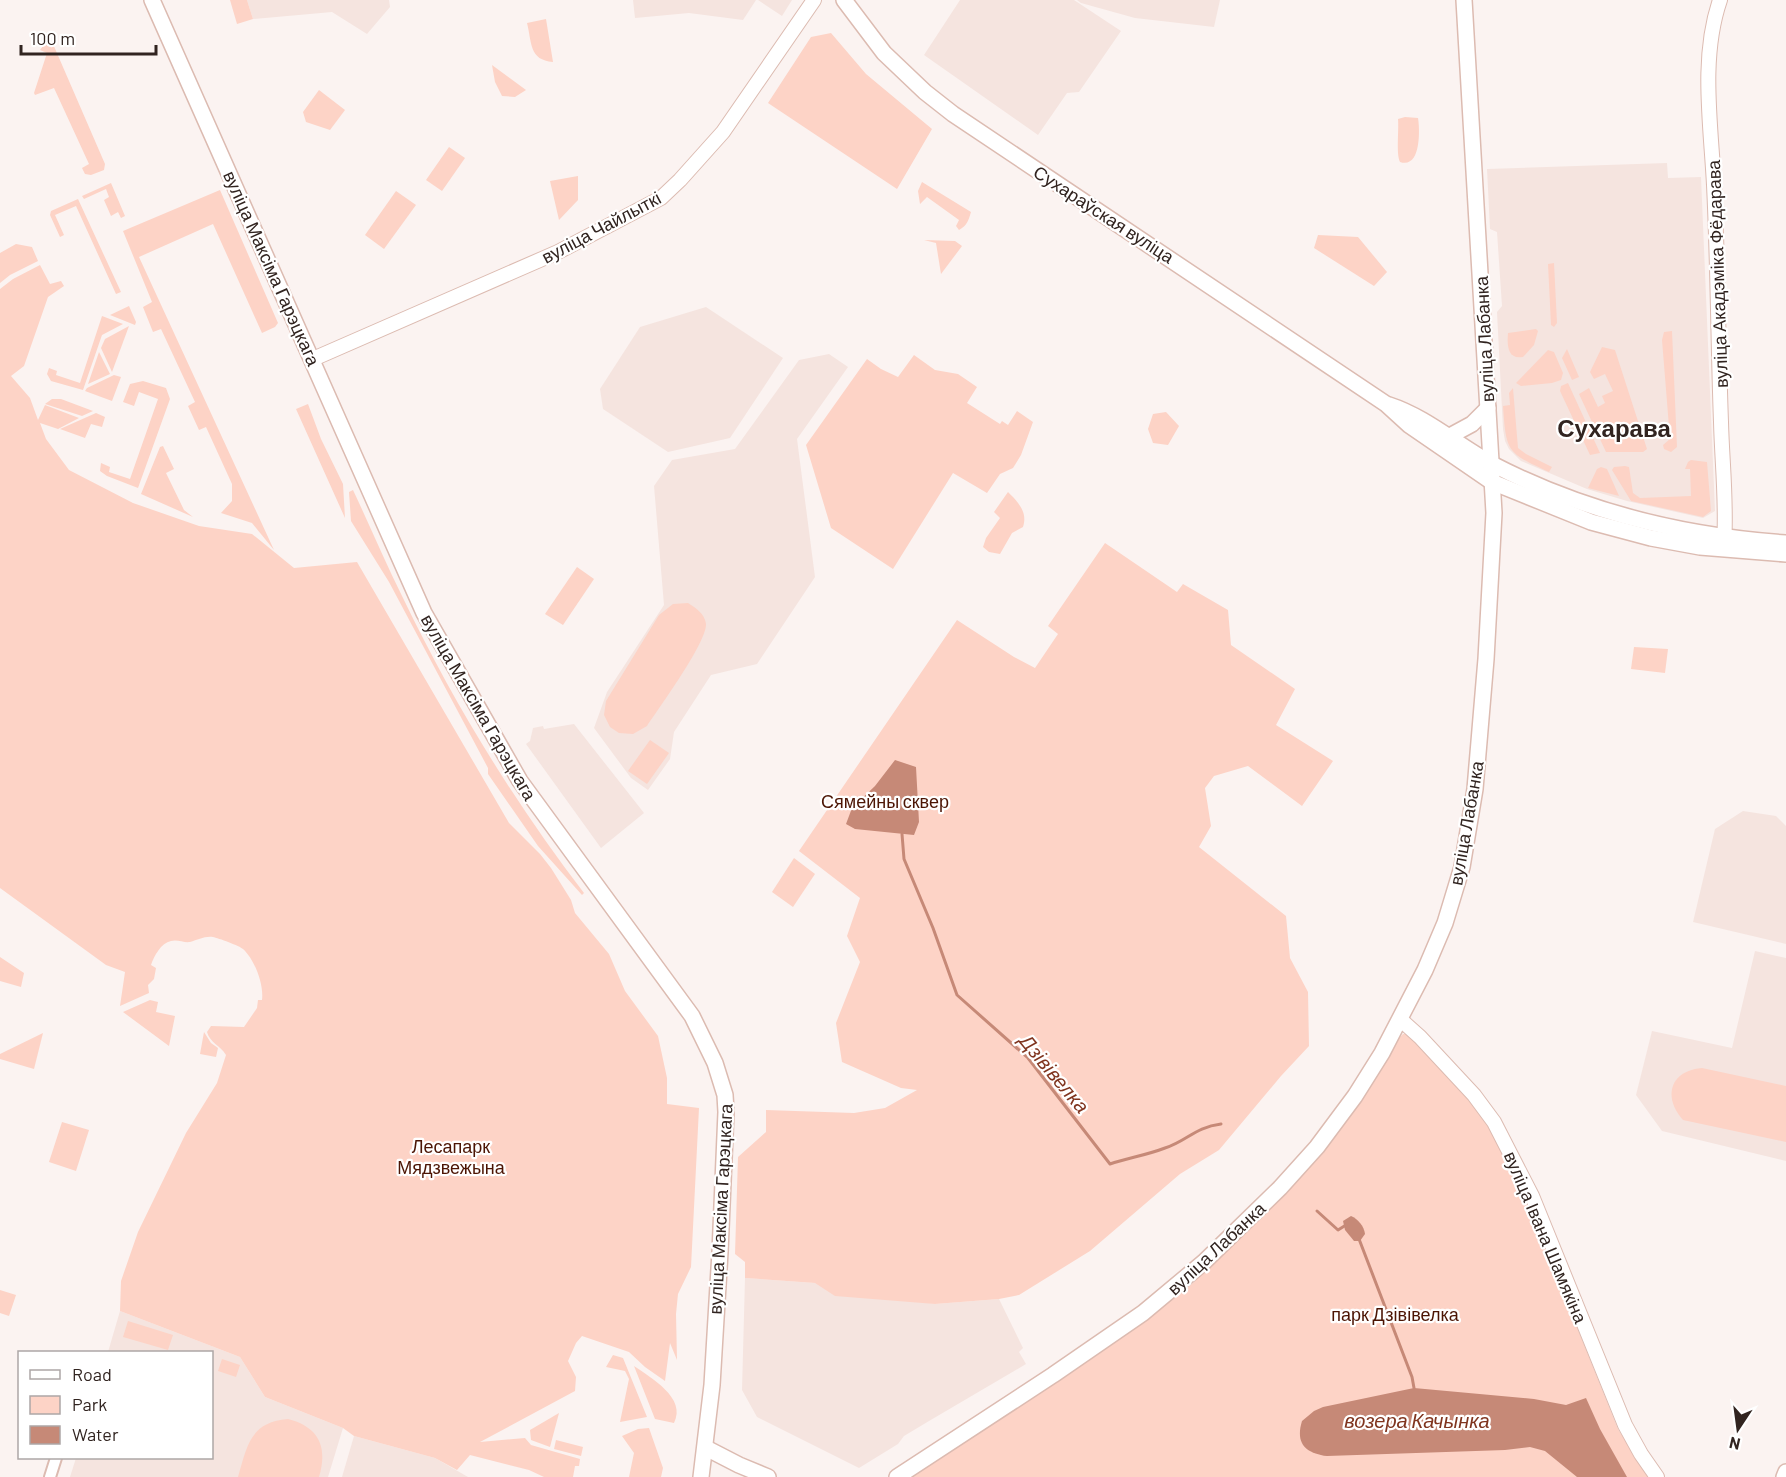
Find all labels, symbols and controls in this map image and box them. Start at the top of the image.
scale bar [21,18,156,56]
text: 100 m [30,27,75,49]
street label: вуліца Акадэміка Фёдарава [1702,159,1732,388]
street label: Сухараўская вуліца [1030,160,1179,268]
street label: вуліца Максіма Гарэцкага [219,167,325,370]
street label: вуліца Чайлыткі [538,186,664,268]
street label: вуліца Лабанка [1470,274,1498,403]
district label: Сухарава [1557,413,1671,442]
street label: вуліца Максіма Гарэцкага [417,610,542,805]
street label: вуліца Лабанка [1444,758,1488,887]
park label: Сямейны сквер [821,790,949,812]
water label: Дзівівелка [1014,1027,1095,1117]
street label: вуліца Максіма Гарэцкага [703,1102,737,1315]
park label: Лесапарк Мядзвежына [397,1135,506,1178]
street label: вуліца Івана Шамякіна [1500,1148,1593,1327]
street label: вуліца Лабанка [1162,1196,1270,1299]
park label: парк Дзівівелка [1331,1303,1460,1325]
legend [18,1351,213,1459]
text: Road [72,1363,112,1385]
text: Park [72,1393,107,1415]
north arrow [1708,1399,1768,1459]
water label: возера Качынка [1344,1408,1490,1432]
text: Water [72,1423,119,1445]
text: N [1727,1434,1742,1455]

